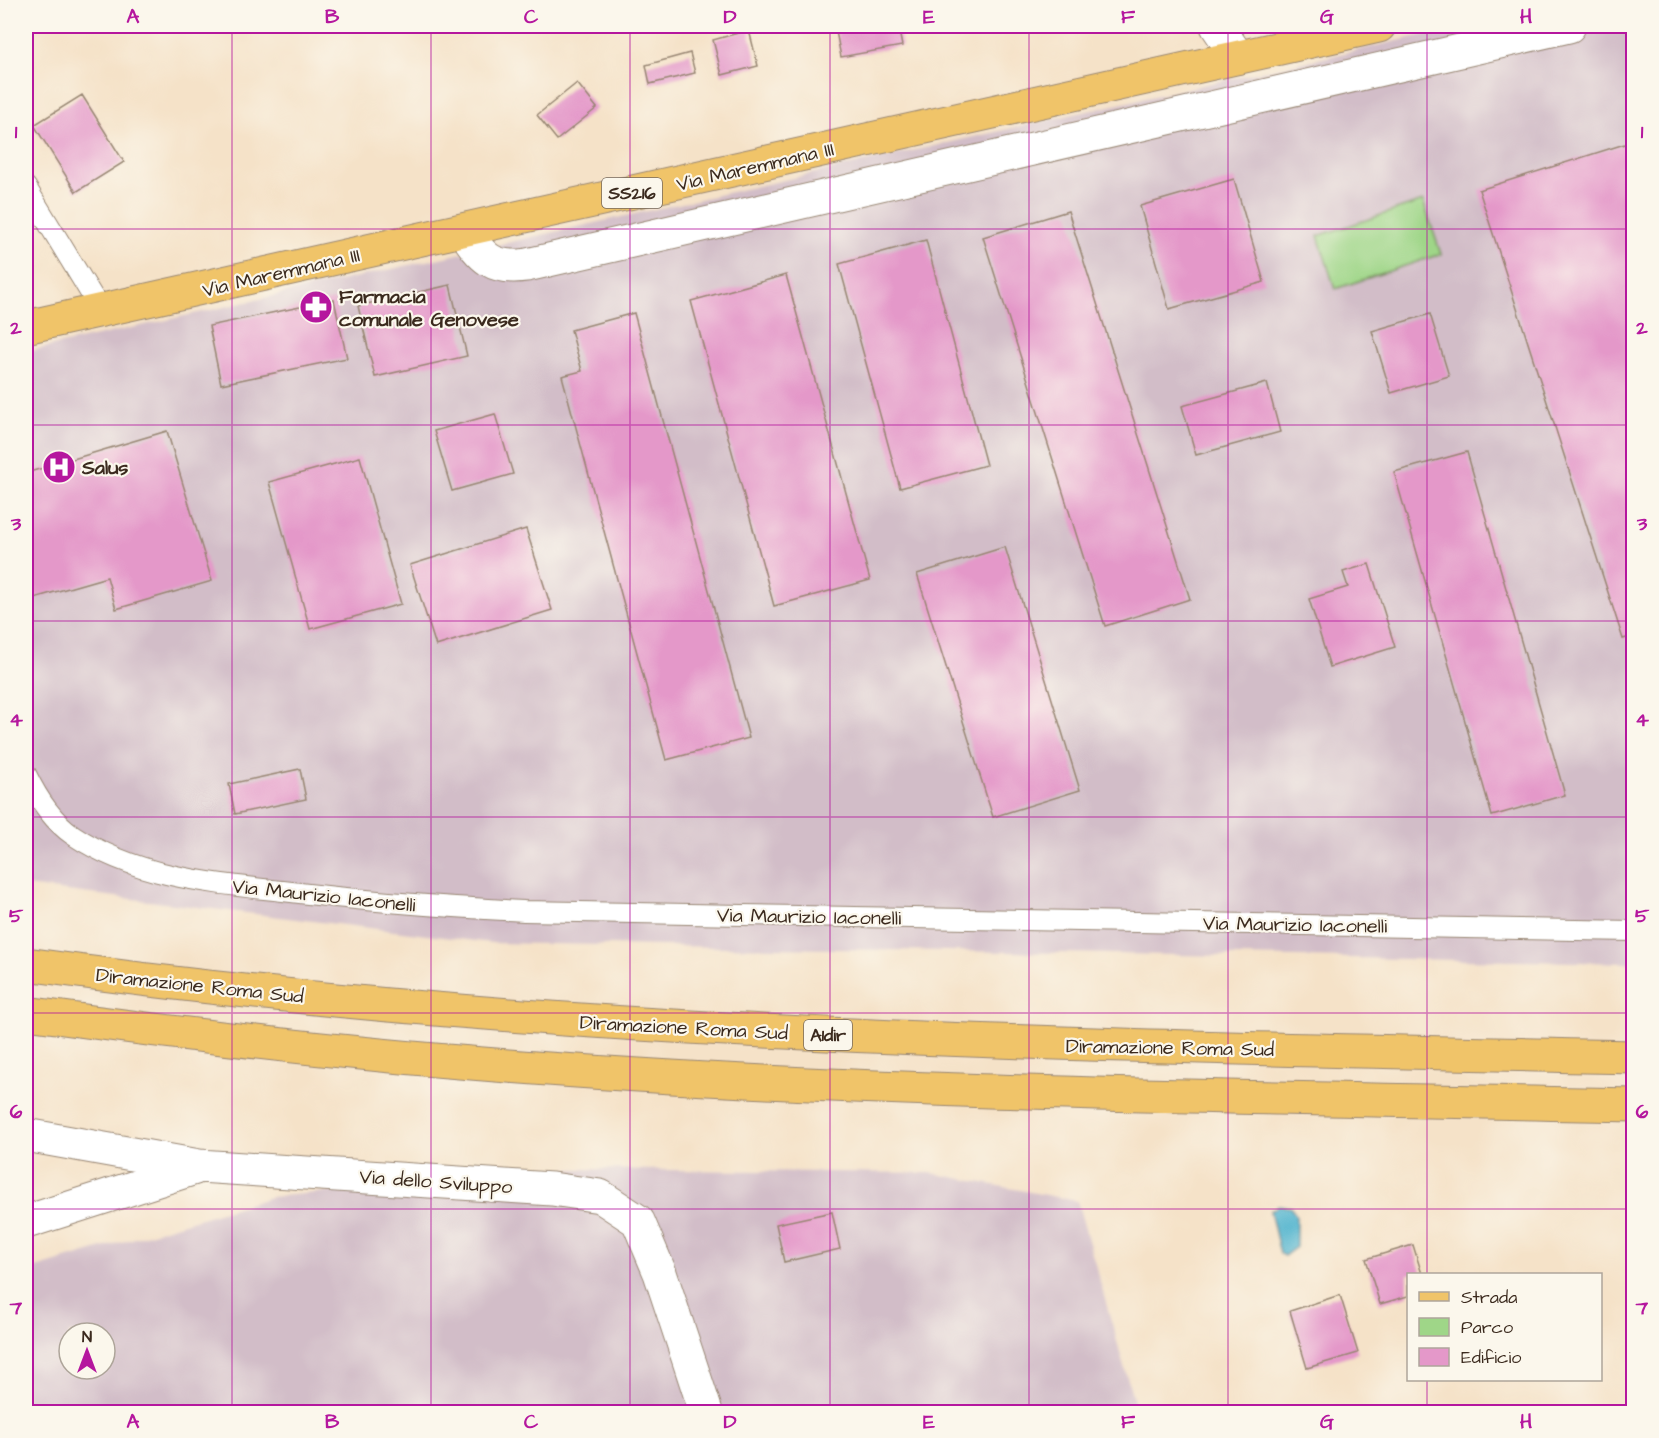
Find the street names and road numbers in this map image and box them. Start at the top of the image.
street label: Via Maremmana III [674,135,837,199]
road number: SS216 [602,178,662,208]
street label: Via Maremmana III [200,241,363,305]
street label: Via Maurizio Iaconelli [231,872,417,920]
street label: Via Maurizio Iaconelli [717,901,901,933]
street label: Via Maurizio Iaconelli [1203,909,1387,941]
street label: Diramazione Roma Sud [95,961,305,1011]
street label: Diramazione Roma Sud [579,1009,789,1047]
road number: A1dir [804,1020,852,1050]
street label: Diramazione Roma Sud [1066,1032,1274,1064]
street label: Via dello Sviluppo [358,1163,513,1201]

